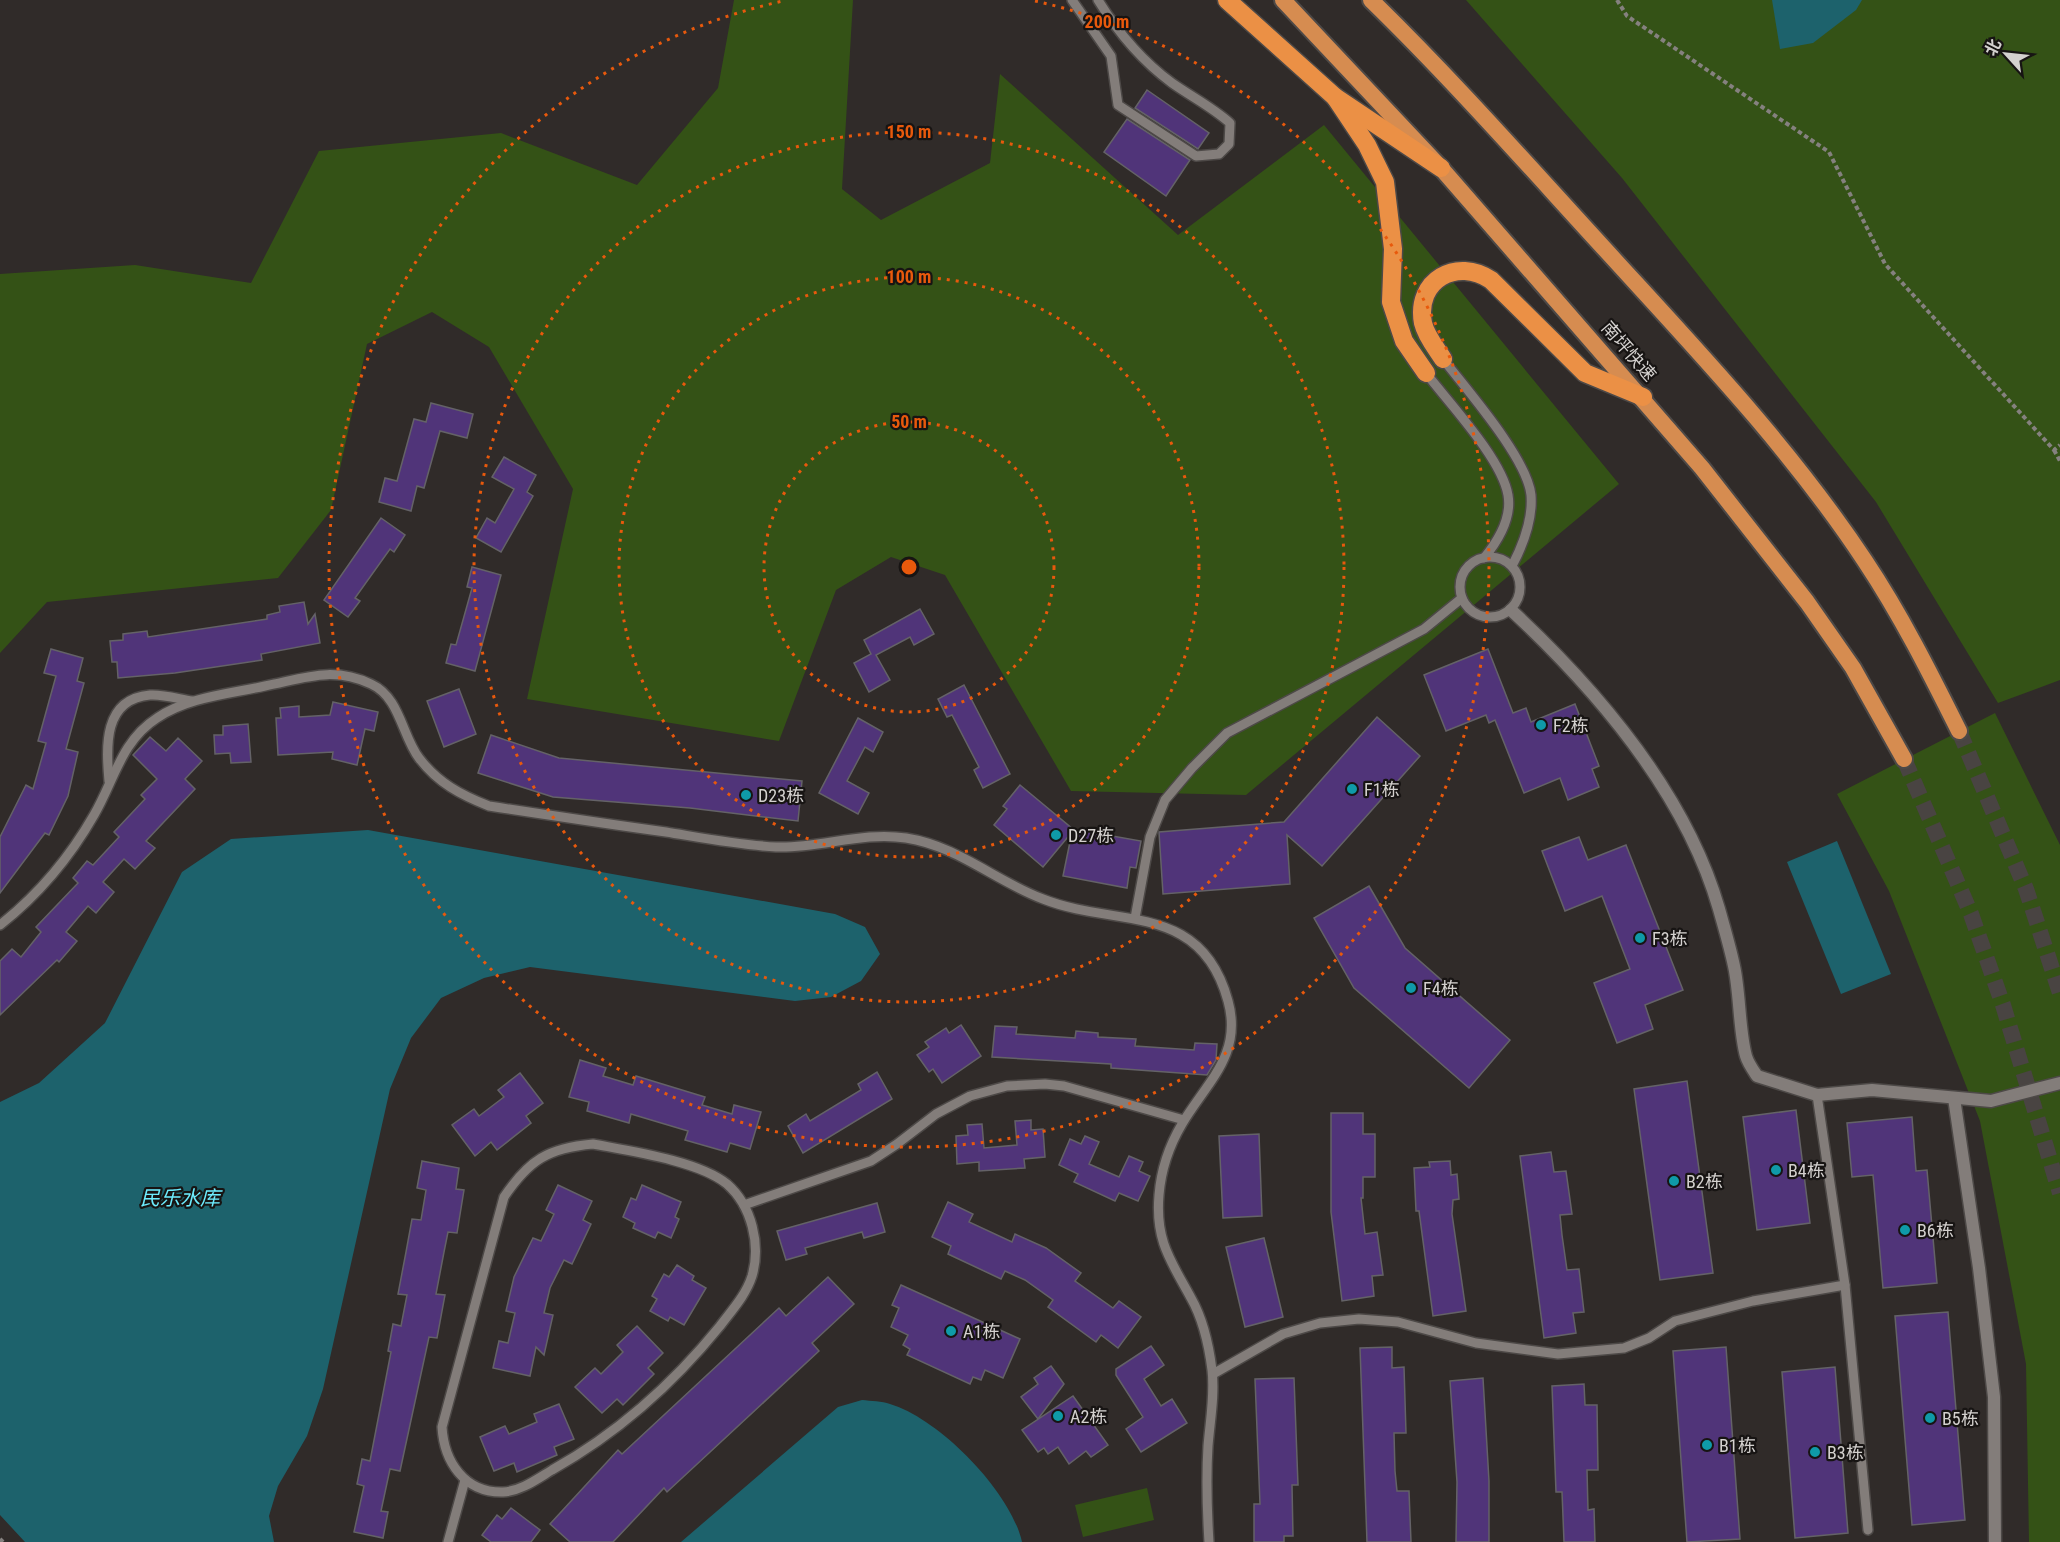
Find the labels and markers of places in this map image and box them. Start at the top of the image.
centre of rings [899,557,919,577]
place label: F2栋 [1553,715,1589,736]
marker: F2栋 [1534,718,1548,732]
place label: F1栋 [1364,779,1400,800]
marker: F1栋 [1345,782,1359,796]
place label: D23栋 [758,785,804,806]
marker: D23栋 [739,788,753,802]
place label: D27栋 [1068,825,1114,846]
marker: D27栋 [1049,828,1063,842]
place label: F3栋 [1652,928,1688,949]
marker: F3栋 [1633,931,1647,945]
place label: F4栋 [1423,978,1459,999]
marker: F4栋 [1404,981,1418,995]
place label: B4栋 [1788,1160,1825,1181]
marker: B4栋 [1769,1163,1783,1177]
place label: B2栋 [1686,1171,1723,1192]
marker: B2栋 [1667,1174,1681,1188]
place label: B6栋 [1917,1220,1954,1241]
marker: B6栋 [1898,1223,1912,1237]
place label: A1栋 [963,1321,1000,1342]
marker: A1栋 [944,1324,958,1338]
place label: A2栋 [1070,1406,1107,1427]
place label: B5栋 [1942,1408,1979,1429]
marker: A2栋 [1051,1409,1065,1423]
marker: B5栋 [1923,1411,1937,1425]
place label: B1栋 [1719,1435,1756,1456]
marker: B1栋 [1700,1438,1714,1452]
place label: B3栋 [1827,1442,1864,1463]
marker: B3栋 [1808,1445,1822,1459]

